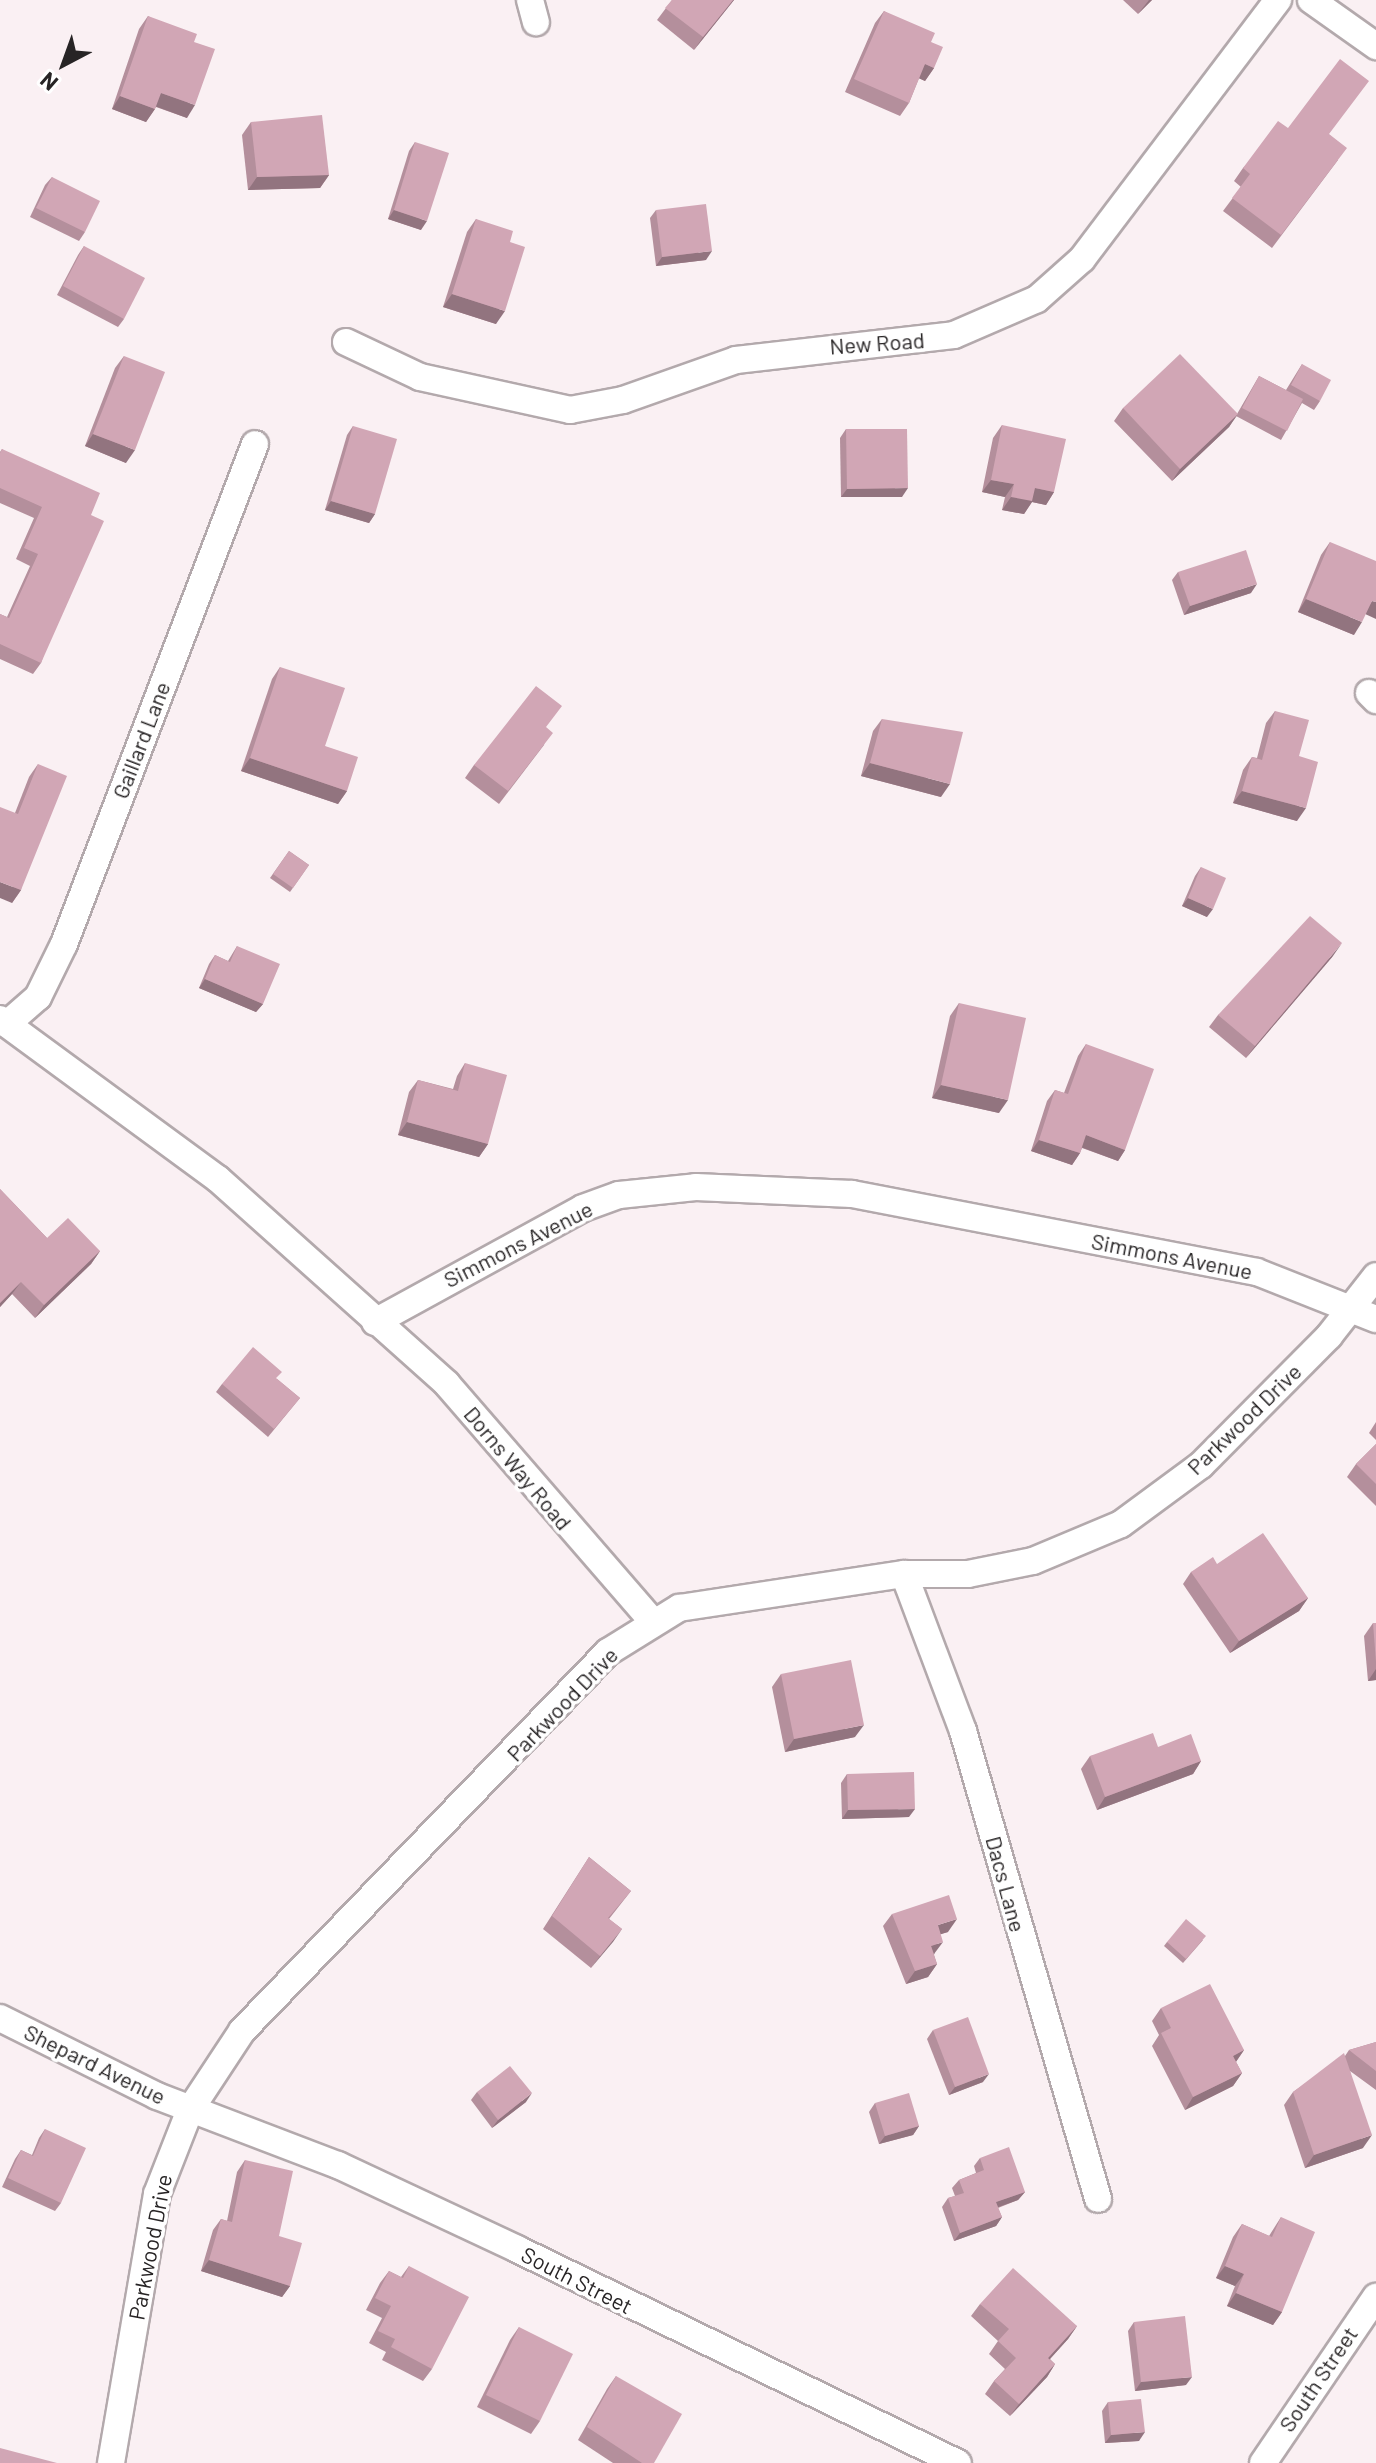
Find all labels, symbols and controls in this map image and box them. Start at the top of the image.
north arrow [24,24,104,104]
text: N [34,68,62,97]
street label: New Road [829,327,925,359]
street label: Gaillard Lane [107,678,175,802]
street label: Simmons Avenue [439,1195,597,1293]
street label: Simmons Avenue [1089,1227,1255,1285]
street label: Parkwood Drive [1182,1358,1306,1480]
street label: Dorns Way Road [459,1401,577,1535]
street label: Parkwood Drive [501,1642,623,1766]
street label: Dacs Lane [981,1833,1031,1935]
street label: Shepard Avenue [20,2018,170,2110]
street label: Parkwood Drive [123,2172,177,2322]
street label: South Street [517,2241,637,2319]
street label: South Street [1273,2321,1363,2437]

